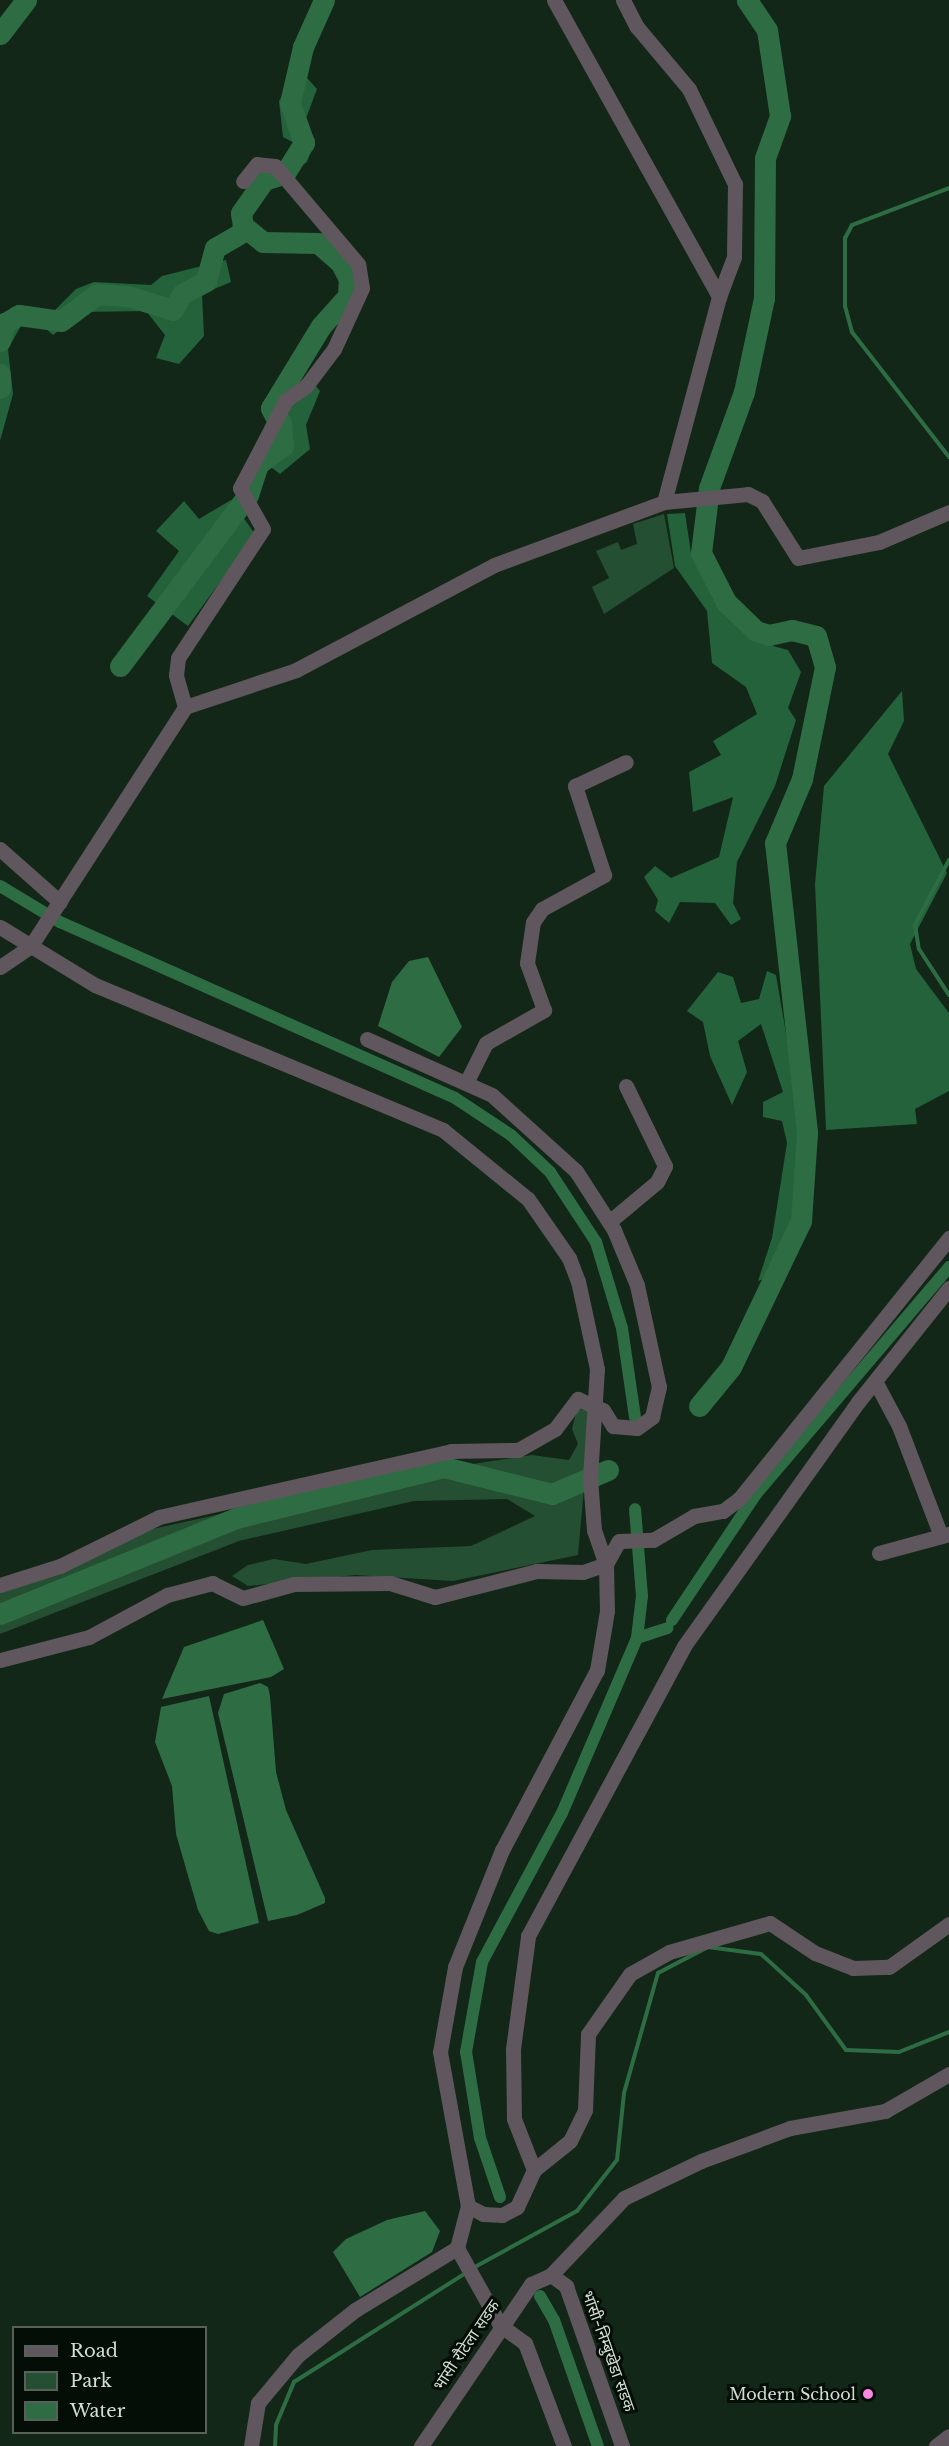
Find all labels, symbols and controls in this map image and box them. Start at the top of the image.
street label: भांसी-निम्बुखेडा सडक [578,2288,640,2414]
street label: भांसी रौटेला सडक [429,2296,503,2394]
legend [12,2326,207,2434]
text: Road [70,2340,118,2362]
text: Park [70,2370,112,2392]
place label: Modern School [729,2384,856,2404]
marker: Modern School [861,2387,875,2401]
text: Water [70,2400,125,2422]

